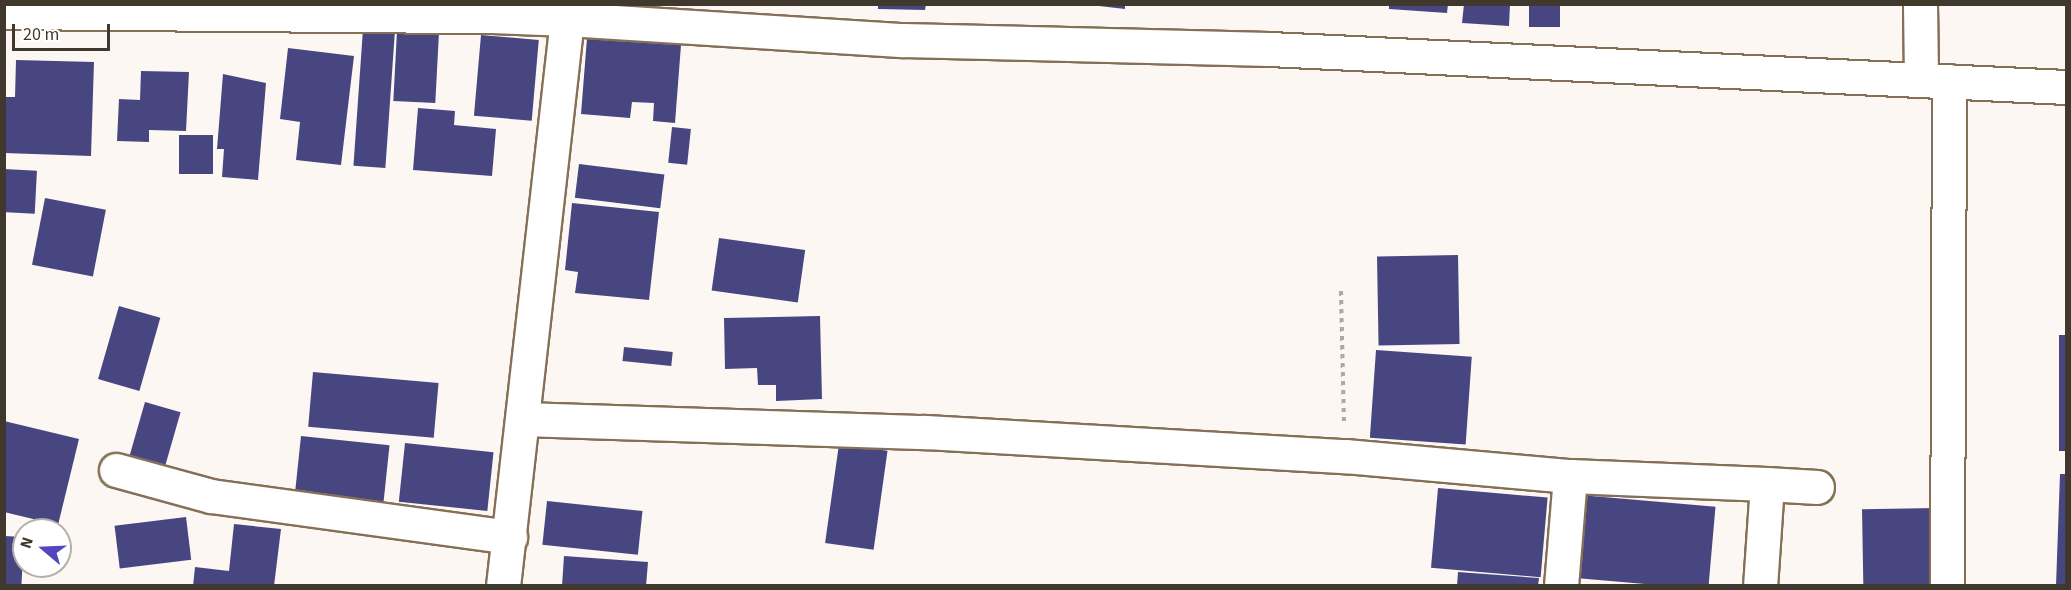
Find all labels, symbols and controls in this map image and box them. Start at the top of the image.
scale bar [15,12,112,50]
text: 20 m [23,22,59,47]
north arrow [12,518,72,578]
text: N [15,534,39,551]

